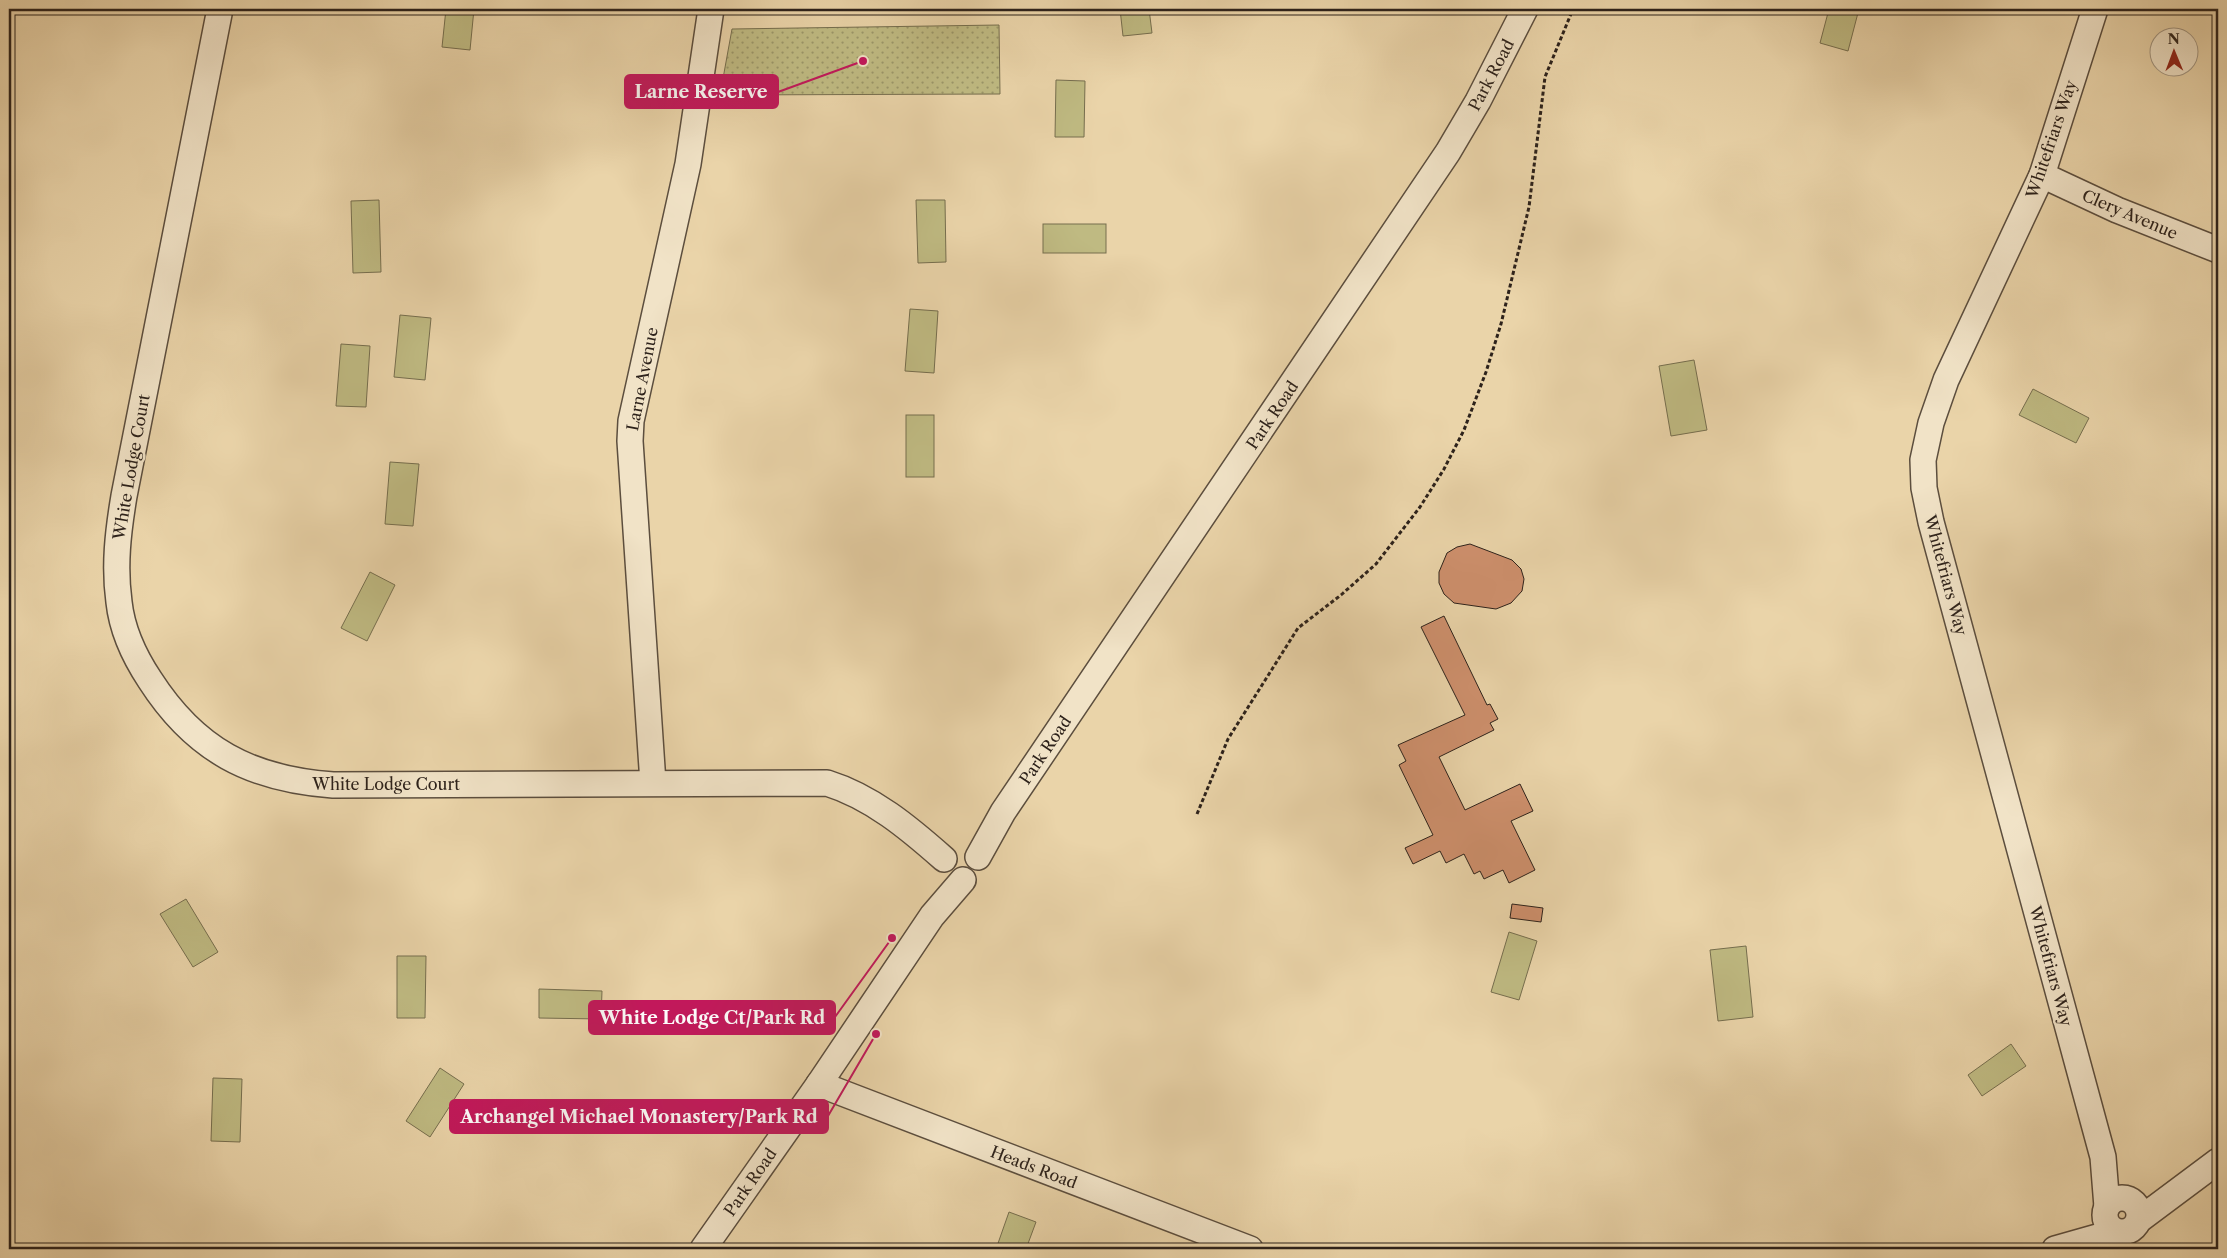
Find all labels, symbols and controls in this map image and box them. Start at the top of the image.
north arrow [2150,28,2200,78]
text: N [2168,30,2180,48]
street label: Park Road [1464,36,1518,114]
callout: Larne Reserve [625,75,778,108]
street label: Whitefriars Way [2021,76,2081,202]
text: Larne Reserve [634,81,768,103]
street label: Clery Avenue [2079,185,2181,243]
street label: Larne Avenue [622,325,662,433]
street label: Park Road [1242,377,1302,453]
street label: White Lodge Court [108,392,154,542]
street label: Whitefriars Way [1920,512,1972,638]
street label: Park Road [1015,712,1075,788]
street label: White Lodge Court [311,774,460,794]
street label: Whitefriars Way [2025,903,2077,1029]
callout: White Lodge Ct/Park Rd [589,1001,835,1034]
text: White Lodge Ct/Park Rd [598,1007,825,1029]
callout: Archangel Michael Monastery/Park Rd [450,1100,828,1133]
text: Archangel Michael Monastery/Park Rd [459,1106,818,1128]
street label: Heads Road [988,1141,1080,1193]
street label: Park Road [719,1144,781,1220]

